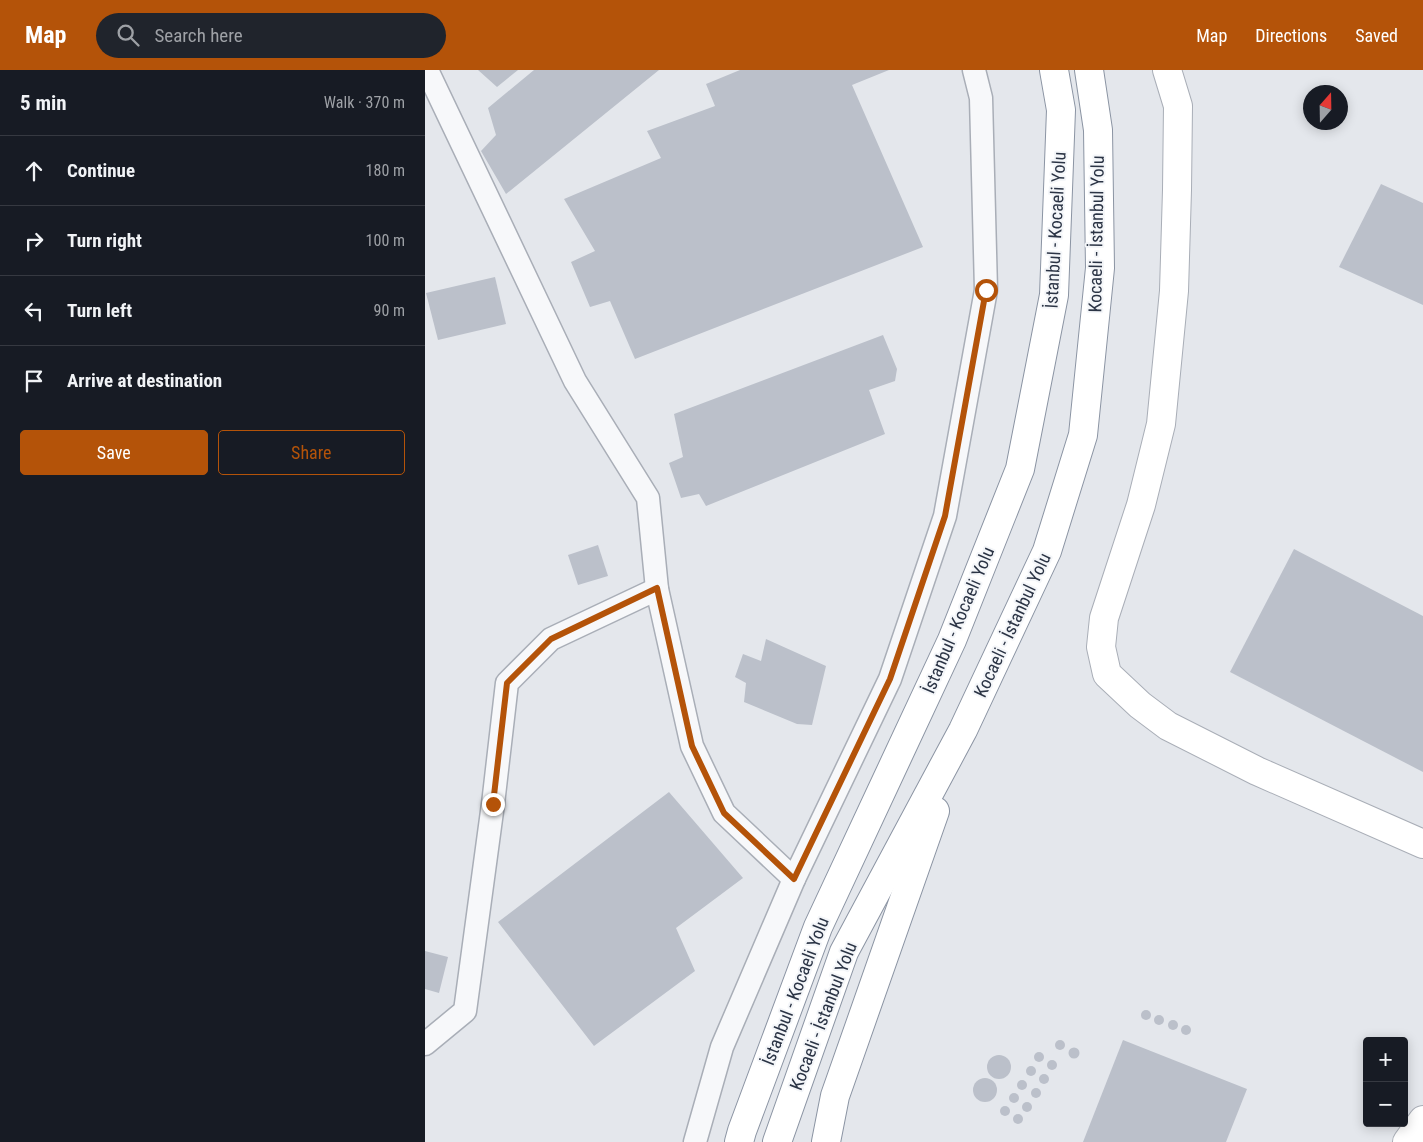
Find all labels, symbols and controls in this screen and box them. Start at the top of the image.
search box [96,13,446,58]
text: Map [25,21,66,49]
icon: search [114,21,142,49]
text: Search here [154,24,243,47]
text: Map [1196,25,1227,46]
text: Directions [1255,25,1327,46]
text: Saved [1355,25,1398,46]
north arrow [1303,85,1348,130]
text: 5 min [20,91,67,115]
text: Walk · 370 m [324,93,405,112]
street label: İstanbul - Kocaeli Yolu [1040,151,1070,309]
street label: Kocaeli - İstanbul Yolu [1084,155,1108,313]
icon: ahead [20,157,48,185]
text: Continue [67,159,135,182]
text: 180 m [366,161,405,180]
icon: right [20,227,48,255]
text: Turn right [67,229,142,252]
text: 100 m [366,231,405,250]
route start [975,279,998,302]
icon: left [20,297,48,325]
text: Turn left [67,299,132,322]
text: 90 m [373,301,405,320]
icon: arrive [20,367,48,395]
text: Arrive at destination [67,369,222,392]
button: Save [20,430,208,475]
button: Share [218,430,405,475]
street label: İstanbul - Kocaeli Yolu [918,544,998,696]
street label: Kocaeli - İstanbul Yolu [969,549,1055,701]
route end [482,793,505,816]
street label: İstanbul - Kocaeli Yolu [757,914,833,1068]
street label: Kocaeli - İstanbul Yolu [785,939,861,1093]
map controls [1363,1037,1408,1127]
button: + [1363,1037,1408,1082]
button: − [1363,1082,1408,1127]

